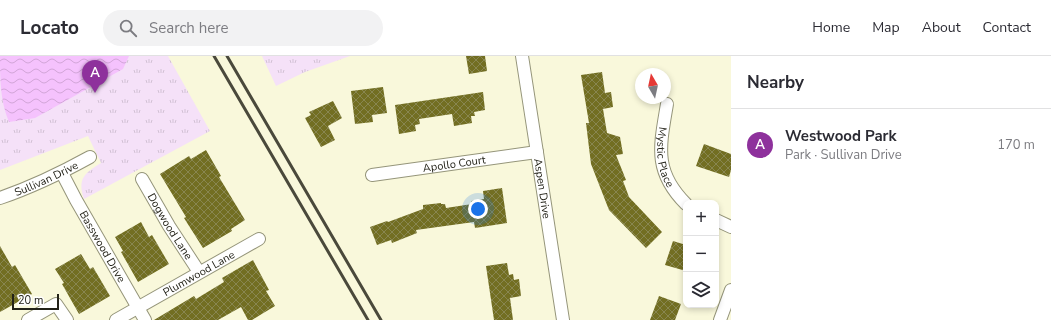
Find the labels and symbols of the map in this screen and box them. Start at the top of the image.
pin: A [82,60,108,93]
north arrow [635,68,671,104]
street label: Mystic Place [654,126,678,190]
street label: Apollo Court [422,152,487,175]
street label: Sullivan Drive [12,157,81,200]
street label: Aspen Drive [530,157,555,220]
street label: Dogwood Lane [144,190,196,262]
your location [468,199,488,219]
street label: Basswood Drive [76,208,129,285]
street label: Plumwood Lane [160,247,237,300]
scale bar [12,292,59,311]

